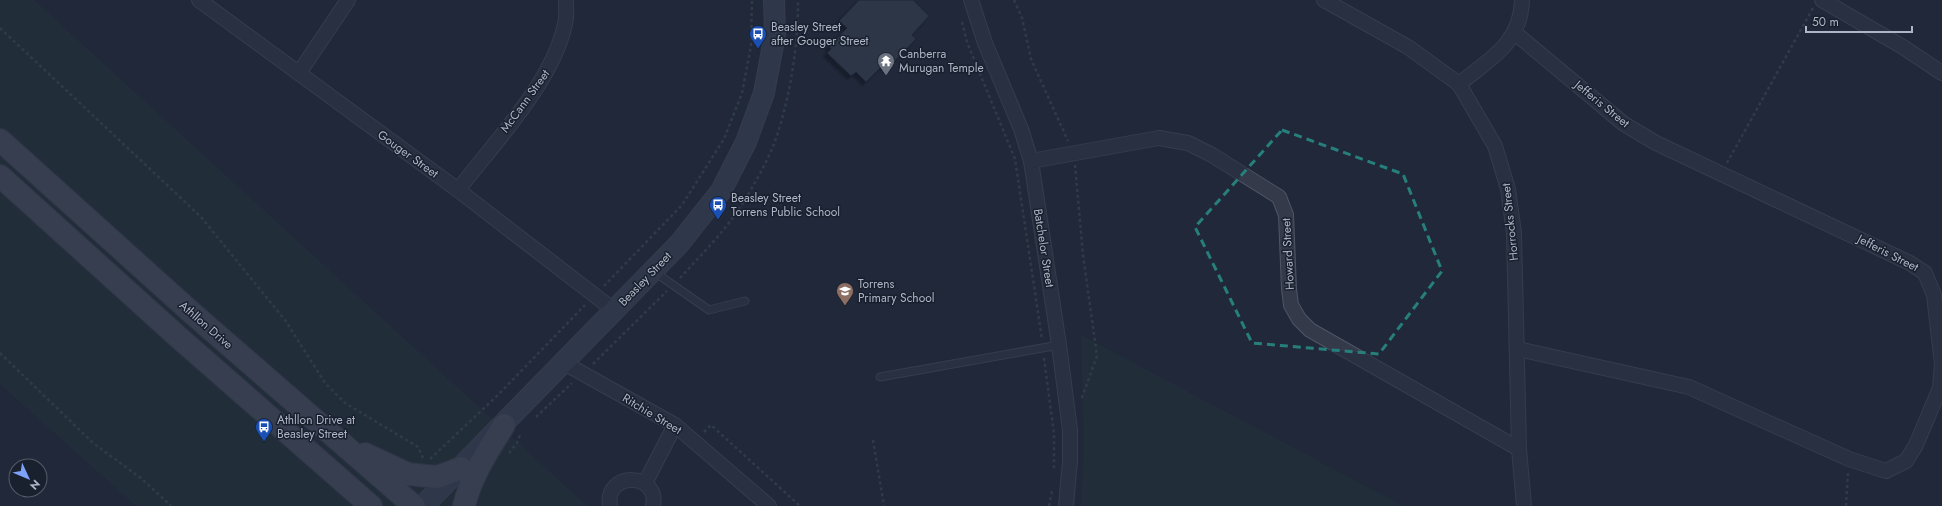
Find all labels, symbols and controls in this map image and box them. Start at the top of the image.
scale bar [1806,8,1912,34]
text: 50 m [1812,13,1839,31]
place label: Beasley Street after Gouger Street [771,18,869,50]
bus stop icon: Beasley Street after Gouger Street [748,24,768,49]
place label: Canberra Murugan Temple [899,45,984,77]
temple icon: Canberra Murugan Temple [876,51,896,76]
street label: McCann Street [496,66,554,136]
street label: Jefferis Street [1569,75,1634,132]
street label: Gouger Street [374,126,442,182]
street label: Horrocks Street [1497,182,1523,262]
place label: Beasley Street Torrens Public School [731,189,840,221]
bus stop icon: Beasley Street Torrens Public School [708,195,728,220]
street label: Batchelor Street [1029,207,1059,289]
street label: Howard Street [1277,217,1299,290]
street label: Jefferis Street [1853,229,1922,276]
street label: Beasley Street [614,248,676,310]
place label: Torrens Primary School [858,275,935,307]
school or university icon: Torrens Primary School [835,281,855,306]
street label: Athllon Drive [175,297,237,353]
street label: Ritchie Street [619,389,685,439]
place label: Athllon Drive at Beasley Street [277,411,355,443]
bus stop icon: Athllon Drive at Beasley Street [254,417,274,442]
north arrow [8,458,48,498]
text: N [26,476,44,494]

